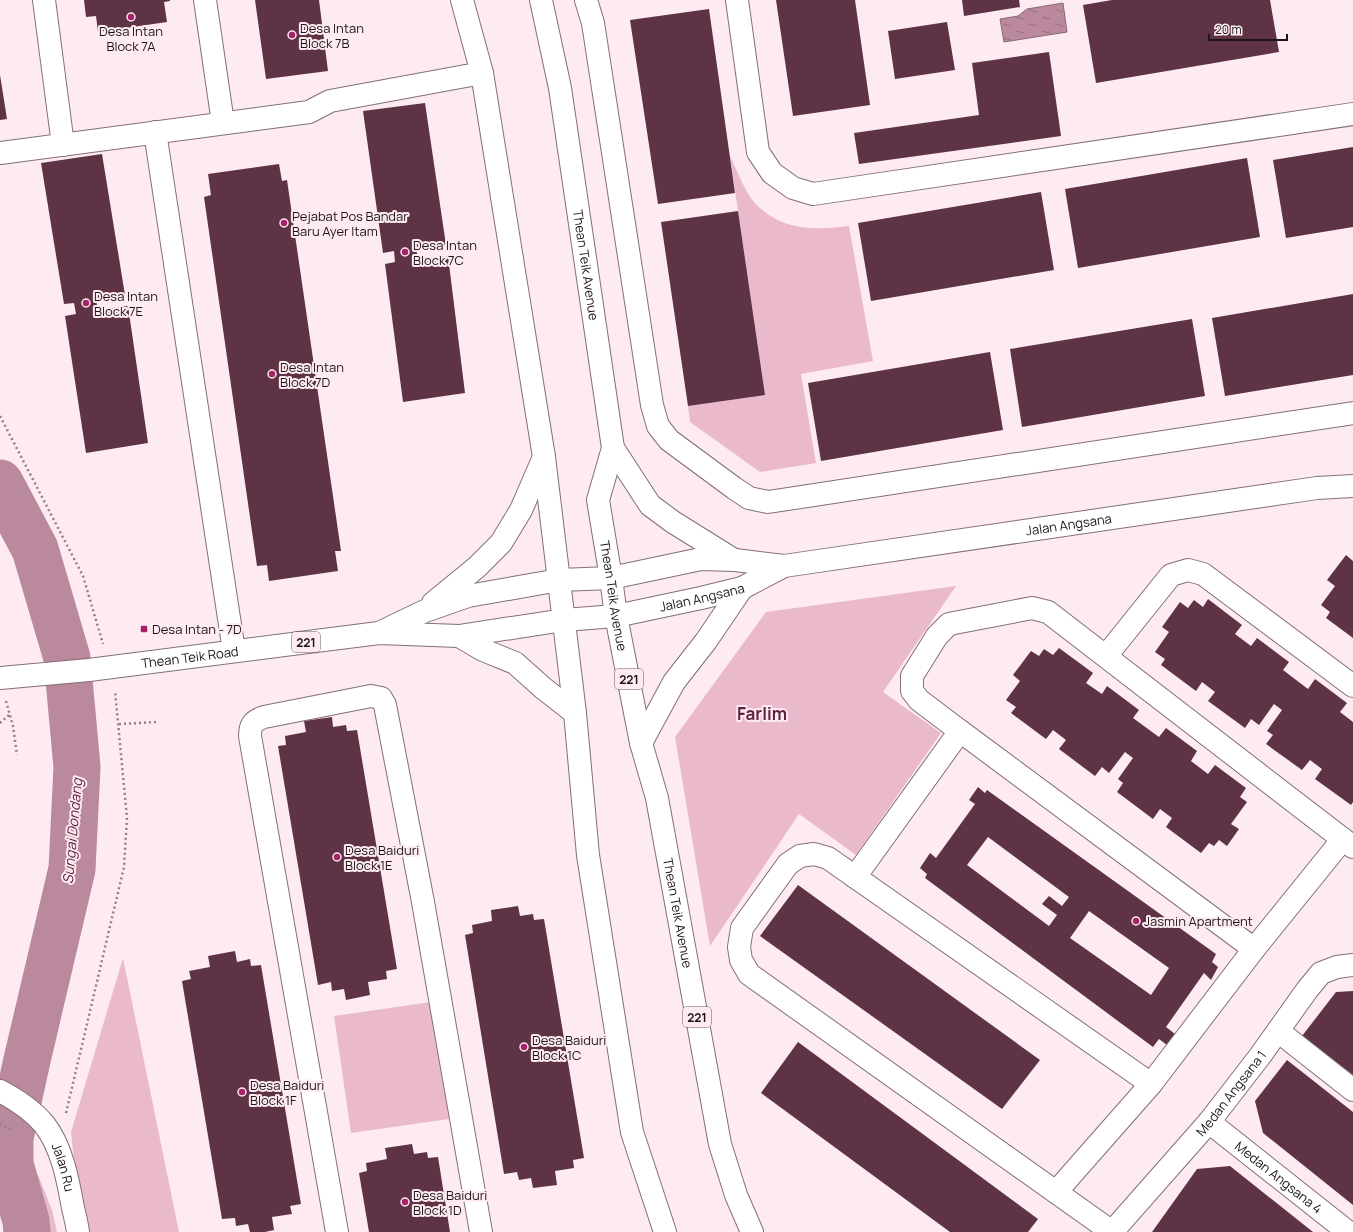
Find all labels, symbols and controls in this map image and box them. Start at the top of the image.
marker: Desa Intan Block 7A [126,12,136,22]
scale bar [1209,16,1287,42]
place label: Desa Intan Block 7B [300,19,364,52]
text: 20 m [1215,21,1242,38]
place label: Desa Intan Block 7A [99,22,163,55]
marker: Desa Intan Block 7B [287,30,297,40]
place label: Pejabat Pos Bandar Baru Ayer Itam [292,207,408,240]
street label: Thean Teik Avenue [569,209,603,322]
marker: Pejabat Pos Bandar Baru Ayer Itam [279,218,289,228]
place label: Desa Intan Block 7C [413,236,477,269]
marker: Desa Intan Block 7C [400,247,410,257]
place label: Desa Intan Block 7E [94,287,158,320]
marker: Desa Intan Block 7E [81,298,91,308]
place label: Desa Intan Block 7D [280,358,344,391]
marker: Desa Intan Block 7D [267,369,277,379]
street label: Jalan Angsana [1024,509,1113,540]
street label: Thean Teik Avenue [596,539,632,653]
street label: Jalan Angsana [658,579,746,616]
place label: Desa Intan - 7D [152,620,242,638]
marker: Desa Intan - 7D [139,624,149,634]
road number: 221 [292,632,320,652]
street label: Thean Teik Road [140,642,239,672]
road number: 221 [615,669,643,689]
district label: Farlim [737,702,787,725]
water label: Sungai Dondang [58,776,86,885]
place label: Desa Baiduri Block 1E [345,841,419,874]
marker: Desa Baiduri Block 1E [332,852,342,862]
street label: Thean Teik Avenue [659,856,697,970]
place label: Jasmin Apartment [1144,912,1253,930]
marker: Jasmin Apartment [1131,916,1141,926]
road number: 221 [683,1007,711,1027]
place label: Desa Baiduri Block 1C [532,1031,606,1064]
marker: Desa Baiduri Block 1C [519,1042,529,1052]
street label: Medan Angsana 1 [1192,1047,1270,1140]
place label: Desa Baiduri Block 1F [250,1076,324,1109]
marker: Desa Baiduri Block 1F [237,1087,247,1097]
street label: Medan Angsana 4 [1231,1137,1327,1218]
street label: Jalan Ru [47,1140,79,1193]
place label: Desa Baiduri Block 1D [413,1186,487,1219]
marker: Desa Baiduri Block 1D [400,1197,410,1207]

